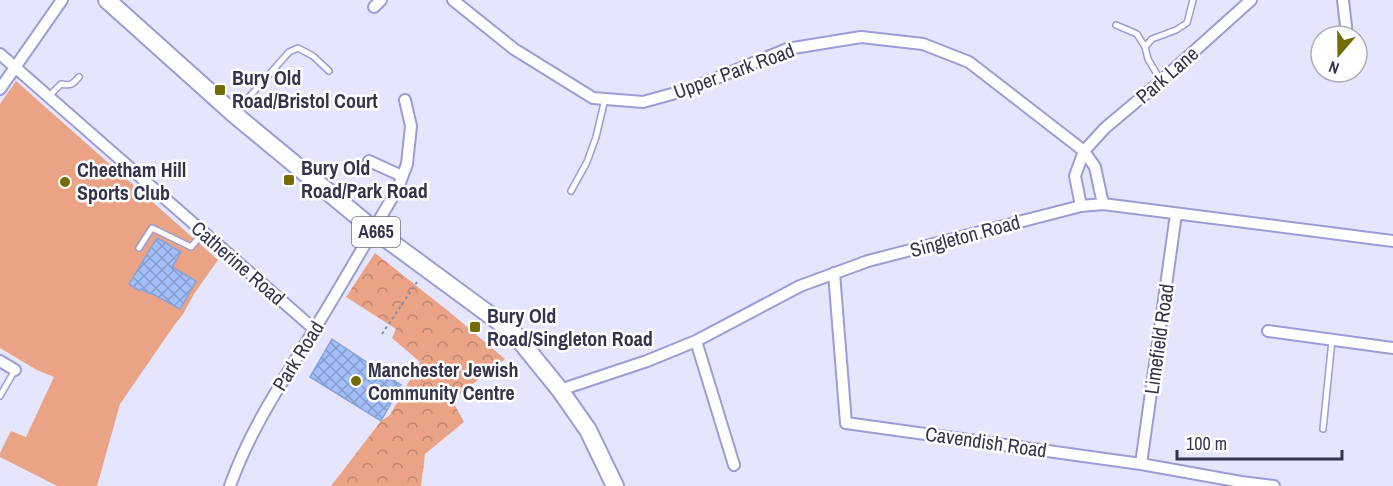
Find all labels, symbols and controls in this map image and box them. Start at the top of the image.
north arrow [1309,24,1369,84]
street label: Upper Park Road [670,36,798,105]
street label: Park Lane [1130,40,1204,109]
text: N [1326,56,1342,80]
place label: Bury Old Road/Bristol Court [232,64,378,114]
marker: Bury Old Road/Bristol Court [213,83,227,97]
place label: Bury Old Road/Park Road [301,154,428,204]
place label: Cheetham Hill Sports Club [77,156,186,206]
marker: Bury Old Road/Park Road [282,173,296,187]
marker: Cheetham Hill Sports Club [58,175,72,189]
street label: Singleton Road [907,208,1023,263]
street label: Catherine Road [186,214,291,311]
road number: A665 [352,217,400,247]
street label: Limefield Road [1137,282,1180,396]
place label: Bury Old Road/Singleton Road [487,302,653,352]
street label: Park Road [266,316,330,396]
marker: Bury Old Road/Singleton Road [468,320,482,334]
place label: Manchester Jewish Community Centre [368,356,518,406]
marker: Manchester Jewish Community Centre [349,374,363,388]
street label: Cavendish Road [924,420,1048,463]
scale bar [1177,423,1342,461]
text: 100 m [1186,431,1227,456]

